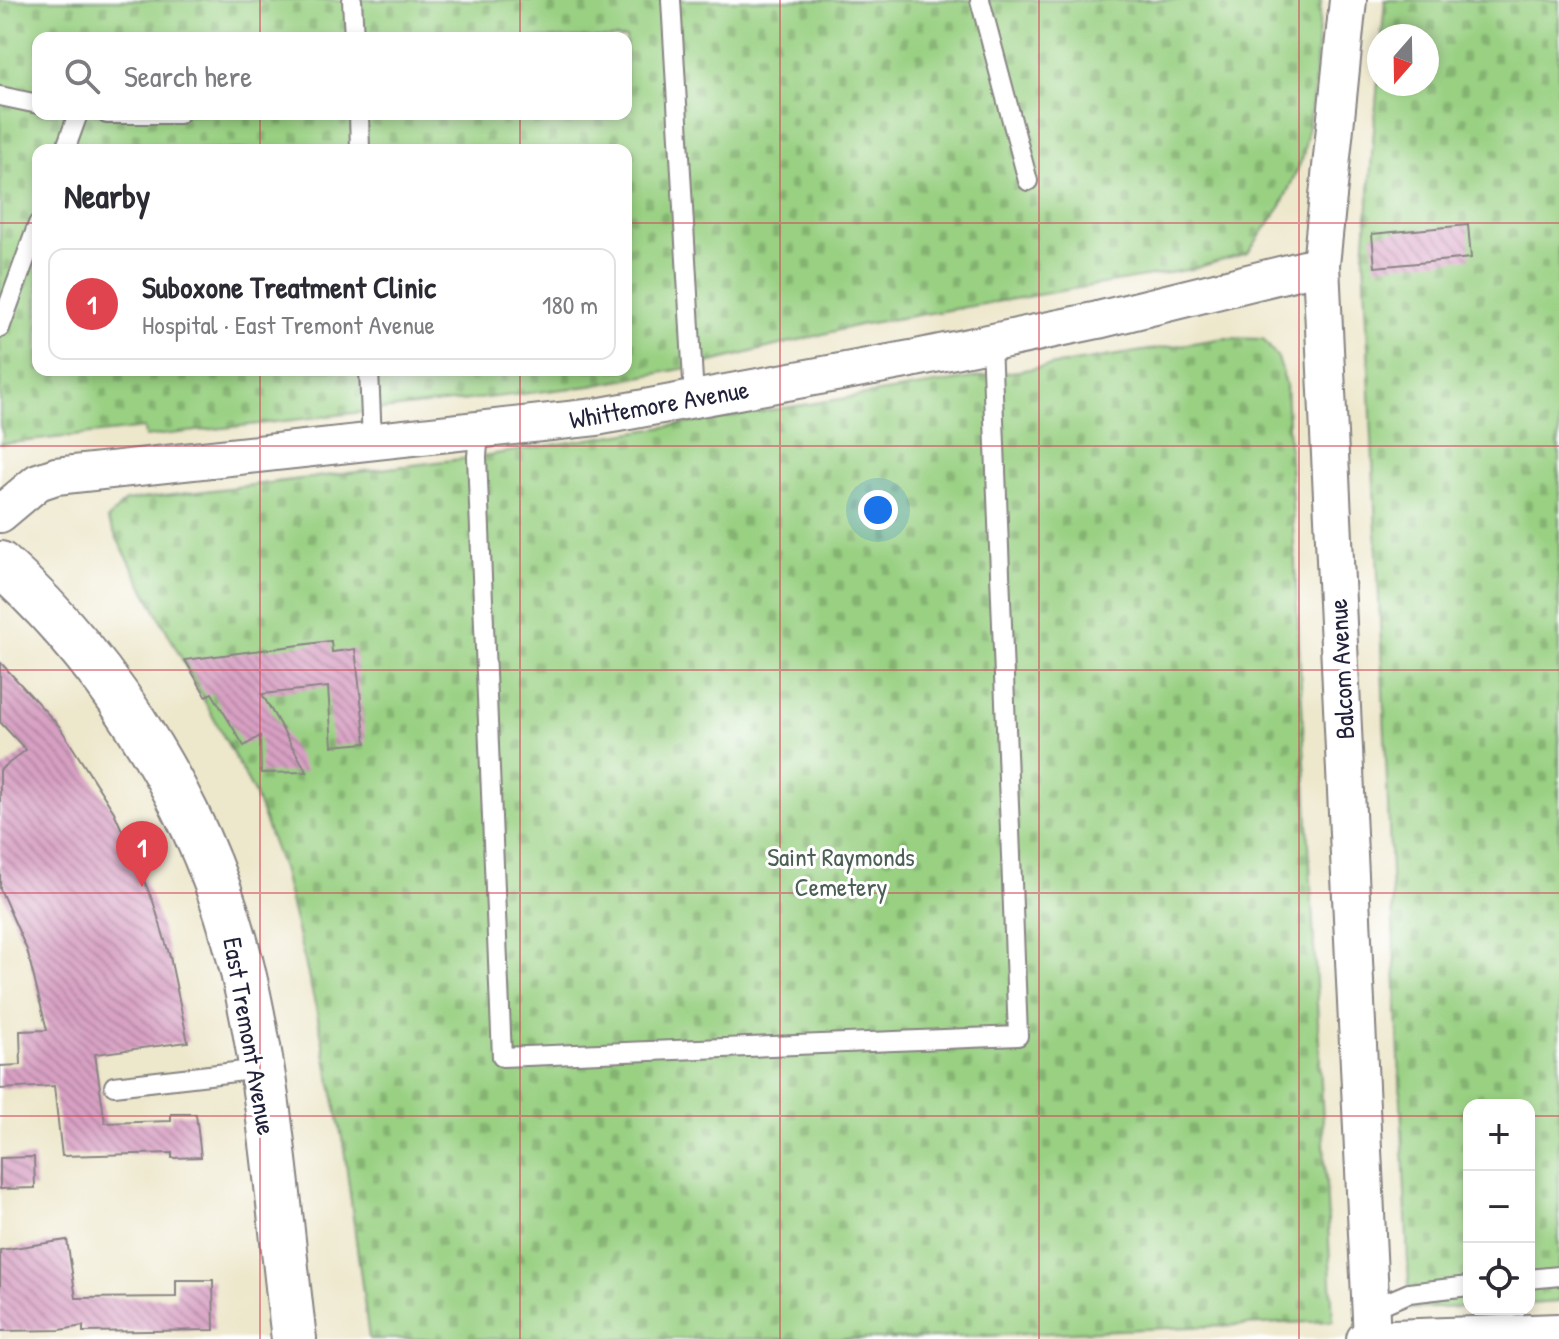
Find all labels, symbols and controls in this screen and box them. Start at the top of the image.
north arrow [1367,24,1439,96]
search box [32,32,632,120]
icon: search [60,54,104,98]
text: Search here [124,56,252,96]
text: Nearby [64,173,150,219]
text: Suboxone Treatment Clinic [142,267,436,307]
text: 1 [87,287,97,322]
text: 180 m [542,287,598,322]
text: Hospital · East Tremont Avenue [142,307,435,342]
street label: Whittemore Avenue [567,371,751,437]
your location [858,490,898,530]
street label: Balcom Avenue [1320,598,1362,740]
pin: 1 [116,821,168,887]
park label: Saint Raymonds Cemetery [767,839,915,904]
street label: East Tremont Avenue [215,935,285,1137]
map controls [1463,1099,1535,1315]
button: + [1463,1099,1535,1171]
button: − [1463,1171,1535,1243]
button: locate [1463,1243,1535,1315]

